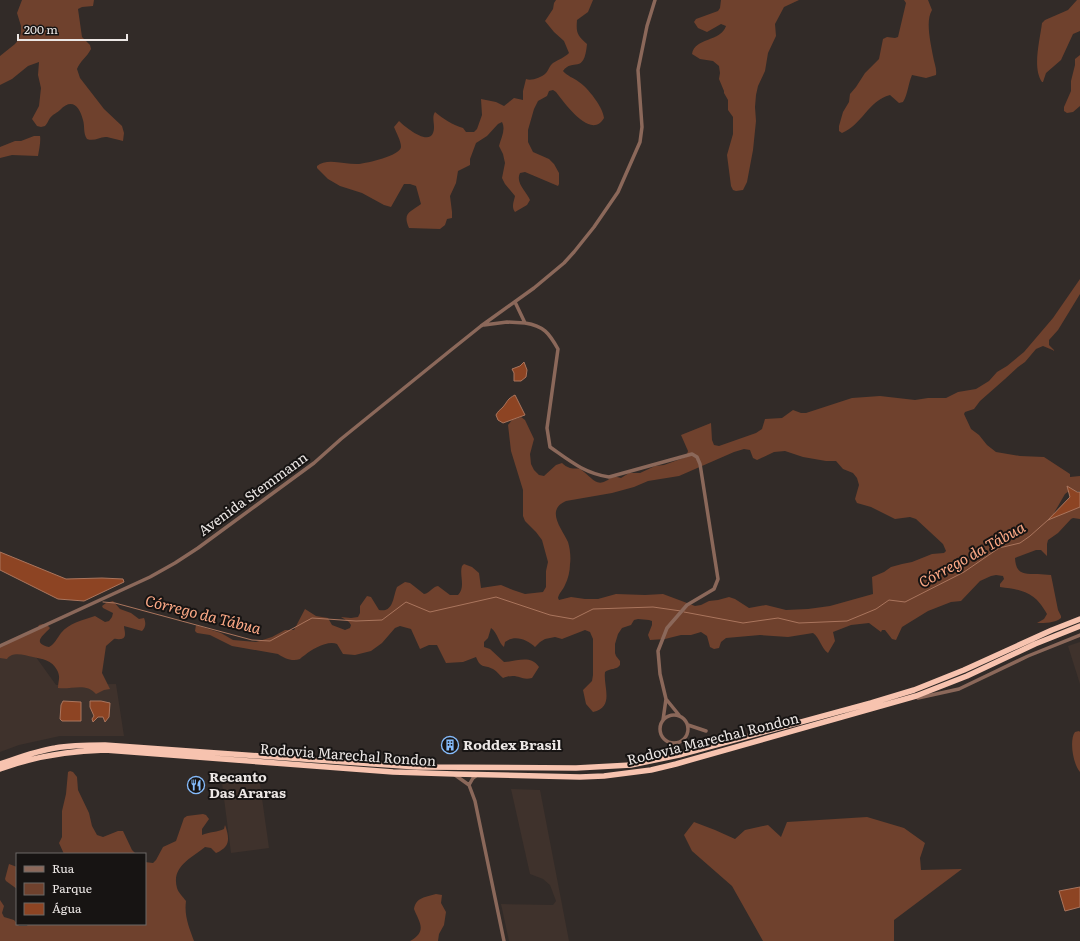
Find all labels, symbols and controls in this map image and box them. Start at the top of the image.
scale bar [18,16,127,42]
text: 200 m [24,20,58,38]
street label: Avenida Stemmann [194,447,311,540]
water label: Córrego da Tábua [914,515,1029,593]
water label: Córrego da Tábua [143,588,264,639]
street label: Rodovia Marechal Rondon [625,707,801,769]
place label: Roddex Brasil [463,734,562,754]
building icon: Roddex Brasil [440,735,460,755]
street label: Rodovia Marechal Rondon [259,738,437,770]
place label: Recanto Das Araras [209,766,286,802]
restaurant icon: Recanto Das Araras [186,775,206,795]
legend [16,853,146,925]
text: Rua [52,859,75,877]
text: Parque [52,879,92,897]
text: Água [52,899,82,917]

